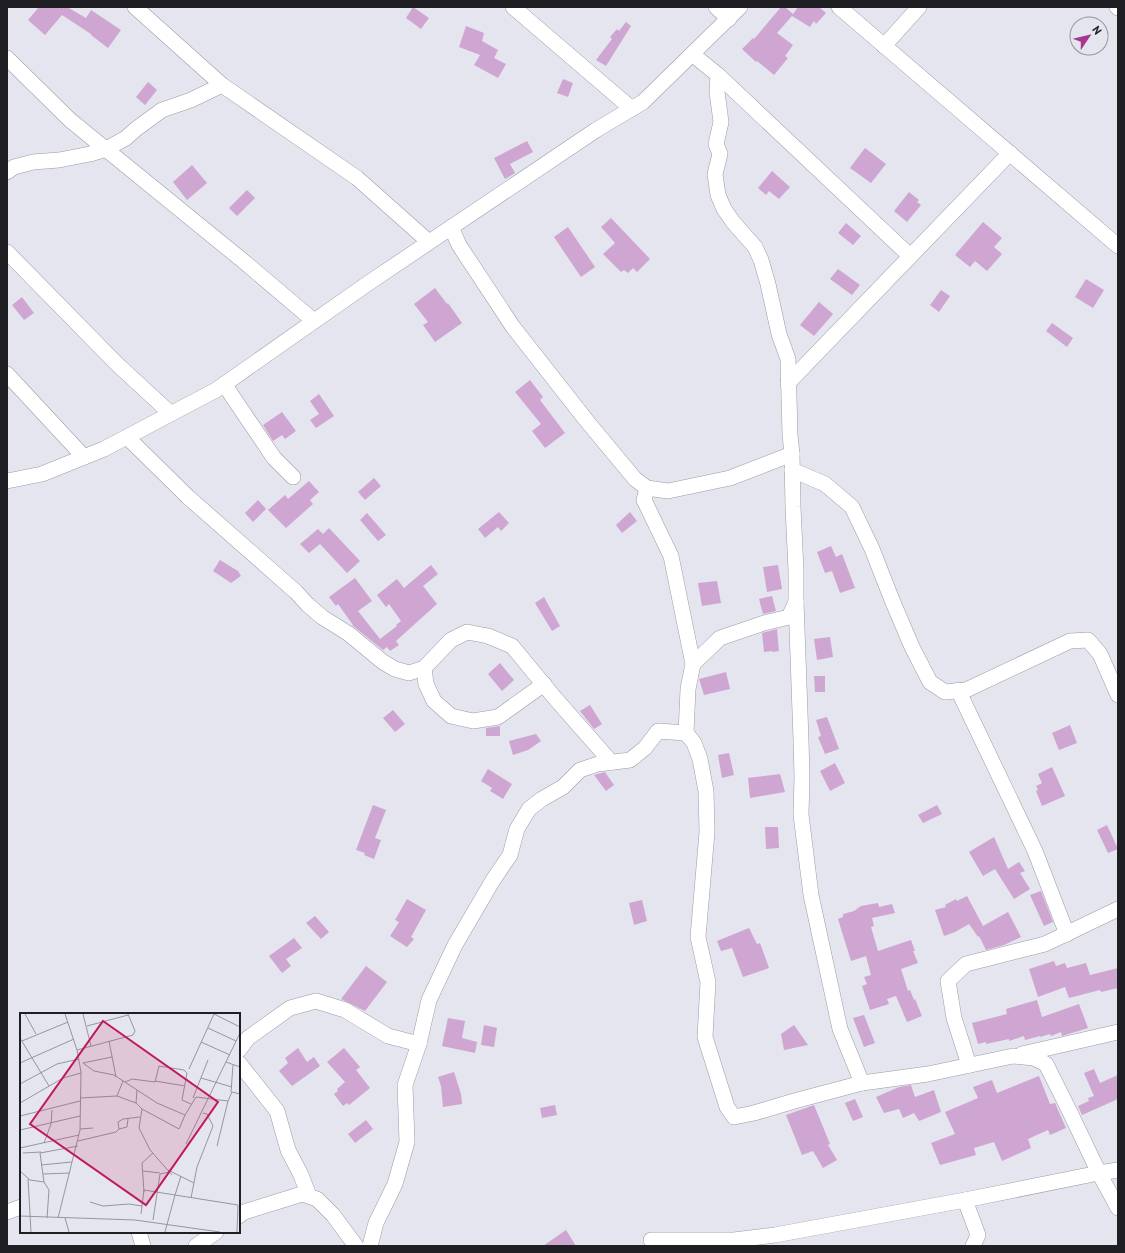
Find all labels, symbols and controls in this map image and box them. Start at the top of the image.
north arrow [1069,16,1109,56]
text: N [1089,23,1105,37]
inset map [20,1013,240,1233]

